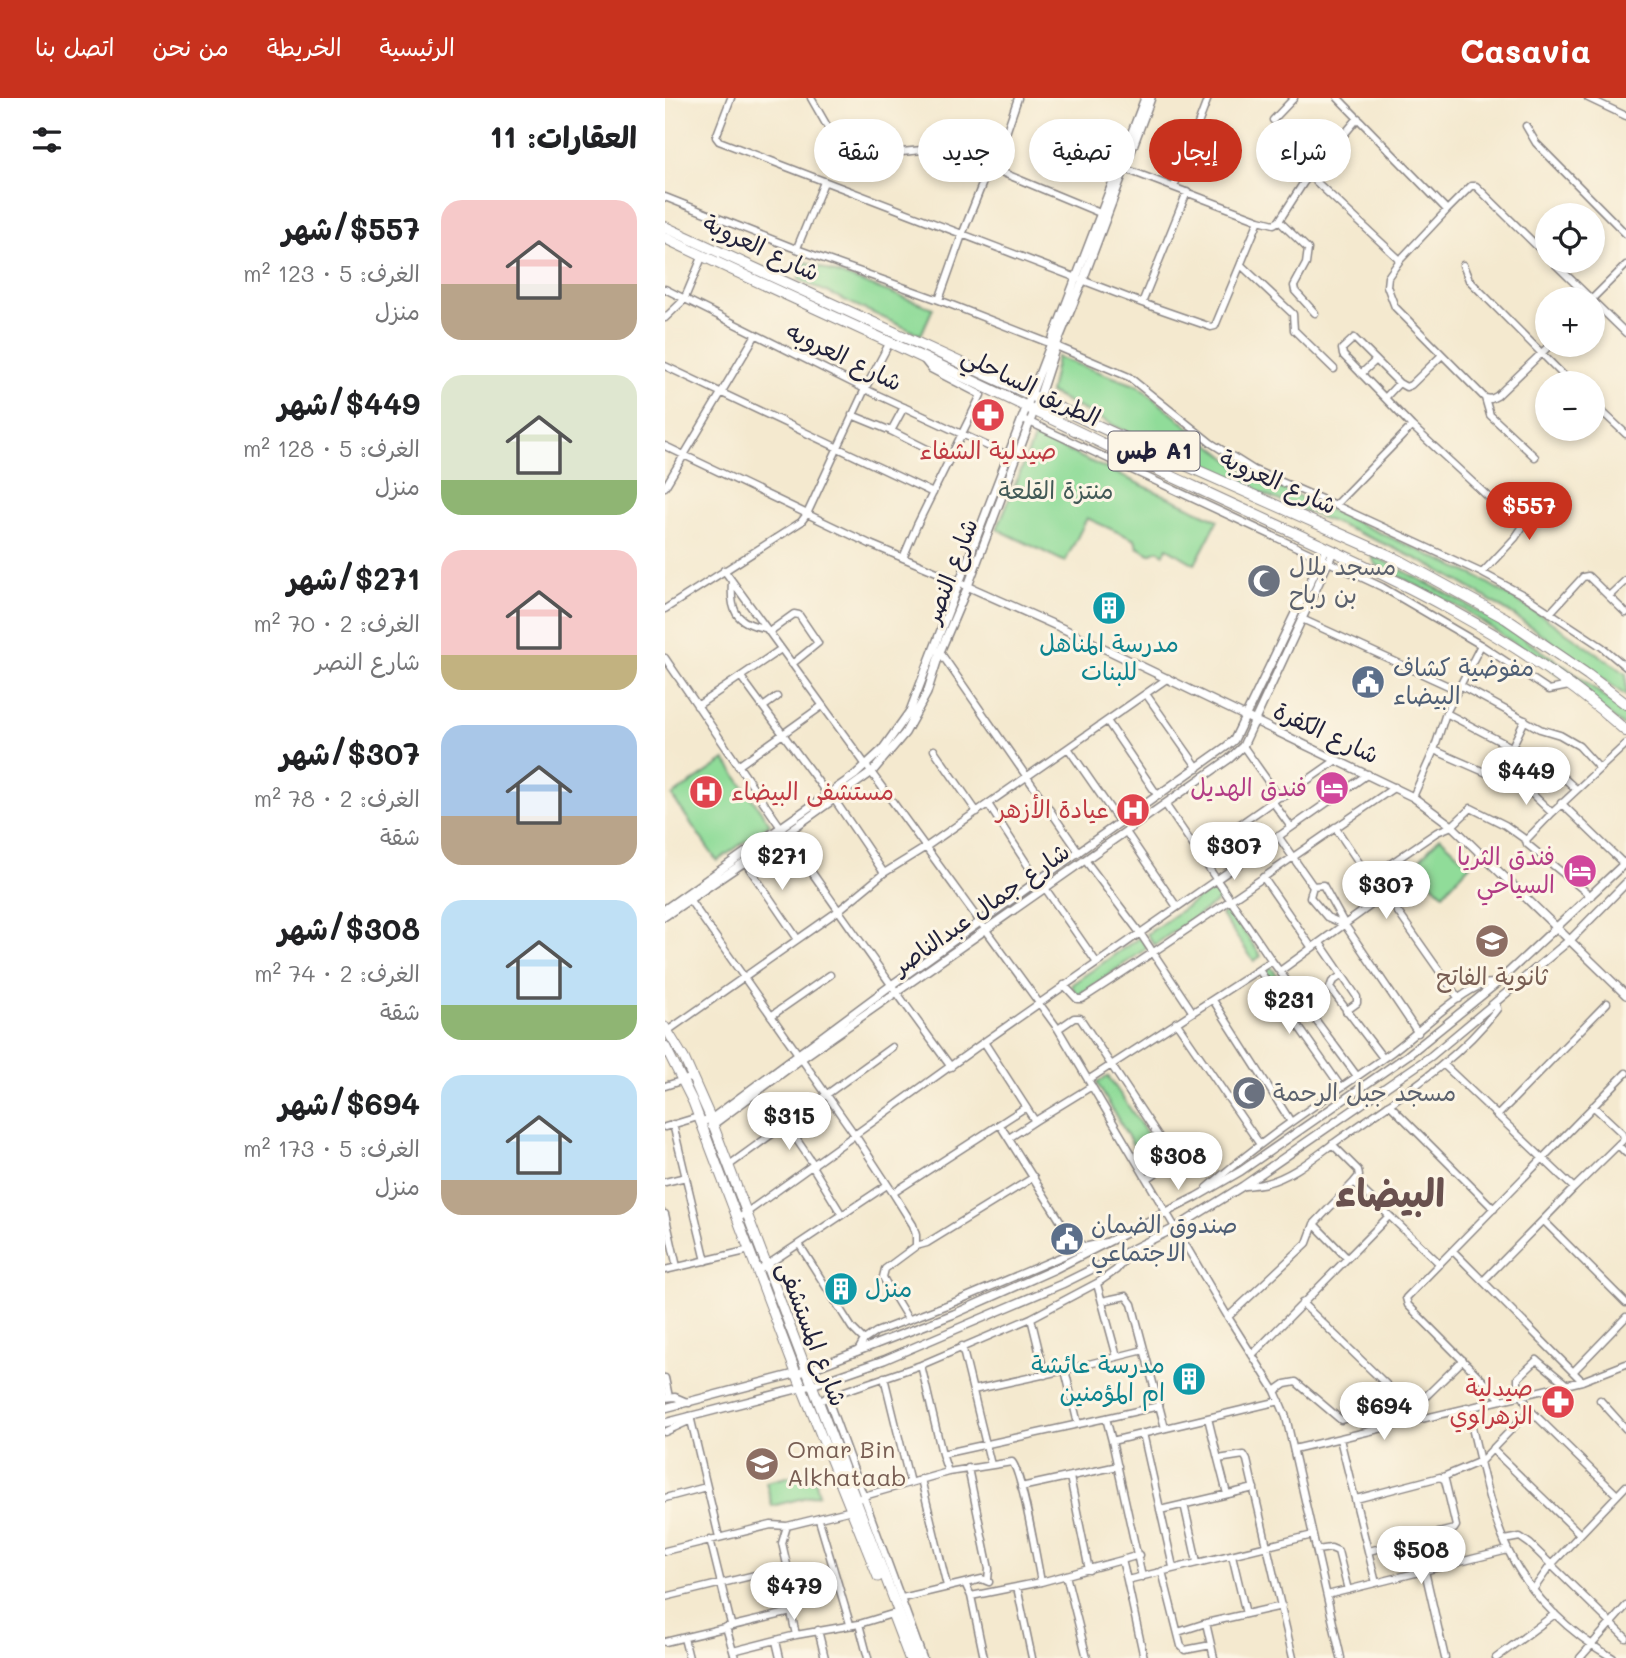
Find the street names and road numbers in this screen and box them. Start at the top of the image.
street label: شارع العروبة [697,206,825,290]
street label: شارع العروبه [780,314,908,400]
street label: الطريق الساحلي [954,339,1106,439]
road number: طس A1 [1109,432,1199,470]
street label: شارع العروبة [1214,441,1342,523]
street label: شارع النصر [915,514,987,630]
street label: شارع الكفرة [1268,694,1384,772]
street label: شارع جمال عبدالناصر [884,835,1077,984]
street label: شارع المستشفى [769,1257,855,1411]

